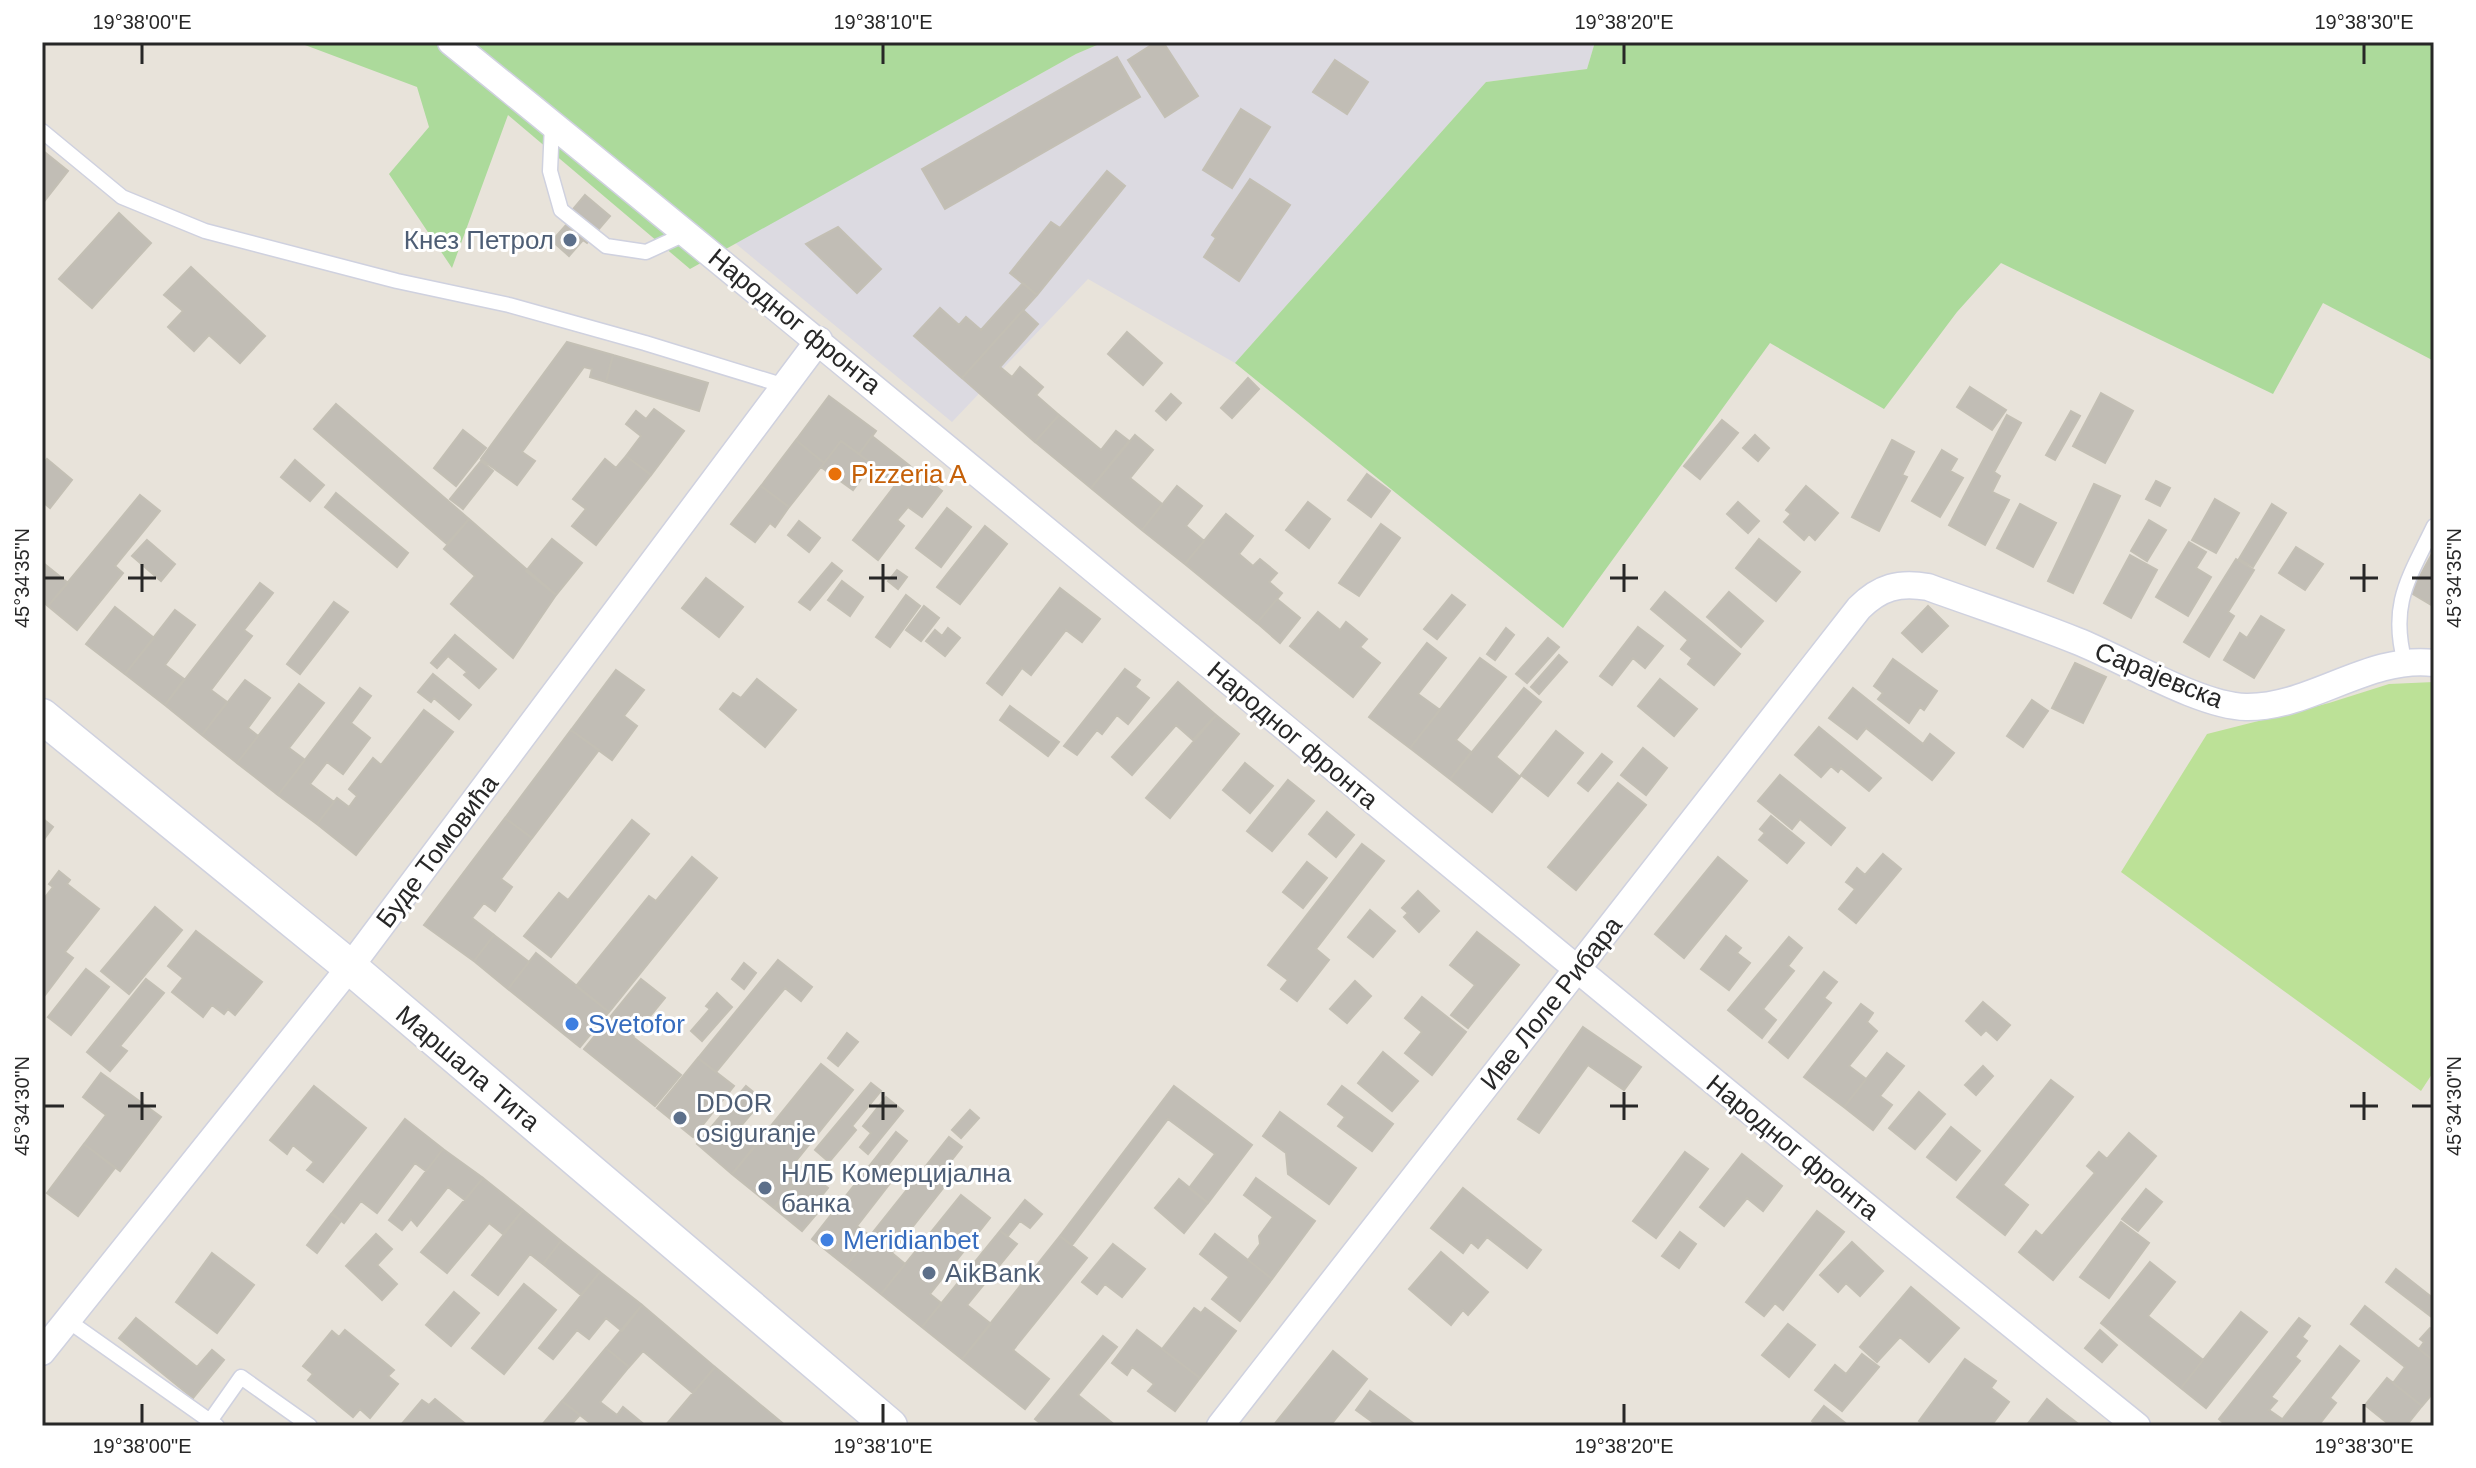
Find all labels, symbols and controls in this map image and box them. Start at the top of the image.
text: 19°38'00"E [93,11,192,33]
text: 19°38'10"E [834,11,933,33]
text: 19°38'20"E [1575,11,1674,33]
text: 19°38'30"E [2315,11,2414,33]
place label: Кнез Петрол [404,225,554,255]
marker: Кнез Петрол [561,231,579,249]
street label: Народног фронта [703,242,888,400]
place label: Pizzeria A [851,459,967,489]
marker: Pizzeria A [826,465,844,483]
text: 45°34'35"N [11,528,33,628]
text: 45°34'35"N [2443,528,2465,628]
street label: Сарајевска [2091,636,2228,715]
street label: Народног фронта [1202,655,1385,815]
street label: Буде Томовића [370,768,504,933]
street label: Иве Лоле Рибара [1474,910,1628,1095]
street label: Маршала Тита [390,999,546,1137]
place label: Svetofor [588,1009,685,1039]
marker: Svetofor [563,1015,581,1033]
text: 45°34'30"N [11,1056,33,1156]
text: 45°34'30"N [2443,1056,2465,1156]
street label: Народног фронта [1701,1068,1886,1226]
place label: DDOR osiguranje [696,1088,816,1148]
marker: DDOR osiguranje [671,1109,689,1127]
place label: НЛБ Комерцијална банка [781,1158,1012,1218]
marker: НЛБ Комерцијална банка [756,1179,774,1197]
place label: Meridianbet [843,1225,980,1255]
marker: Meridianbet [818,1231,836,1249]
place label: AikBank [945,1258,1041,1288]
marker: AikBank [920,1264,938,1282]
text: 19°38'00"E [93,1435,192,1457]
text: 19°38'10"E [834,1435,933,1457]
text: 19°38'20"E [1575,1435,1674,1457]
text: 19°38'30"E [2315,1435,2414,1457]

